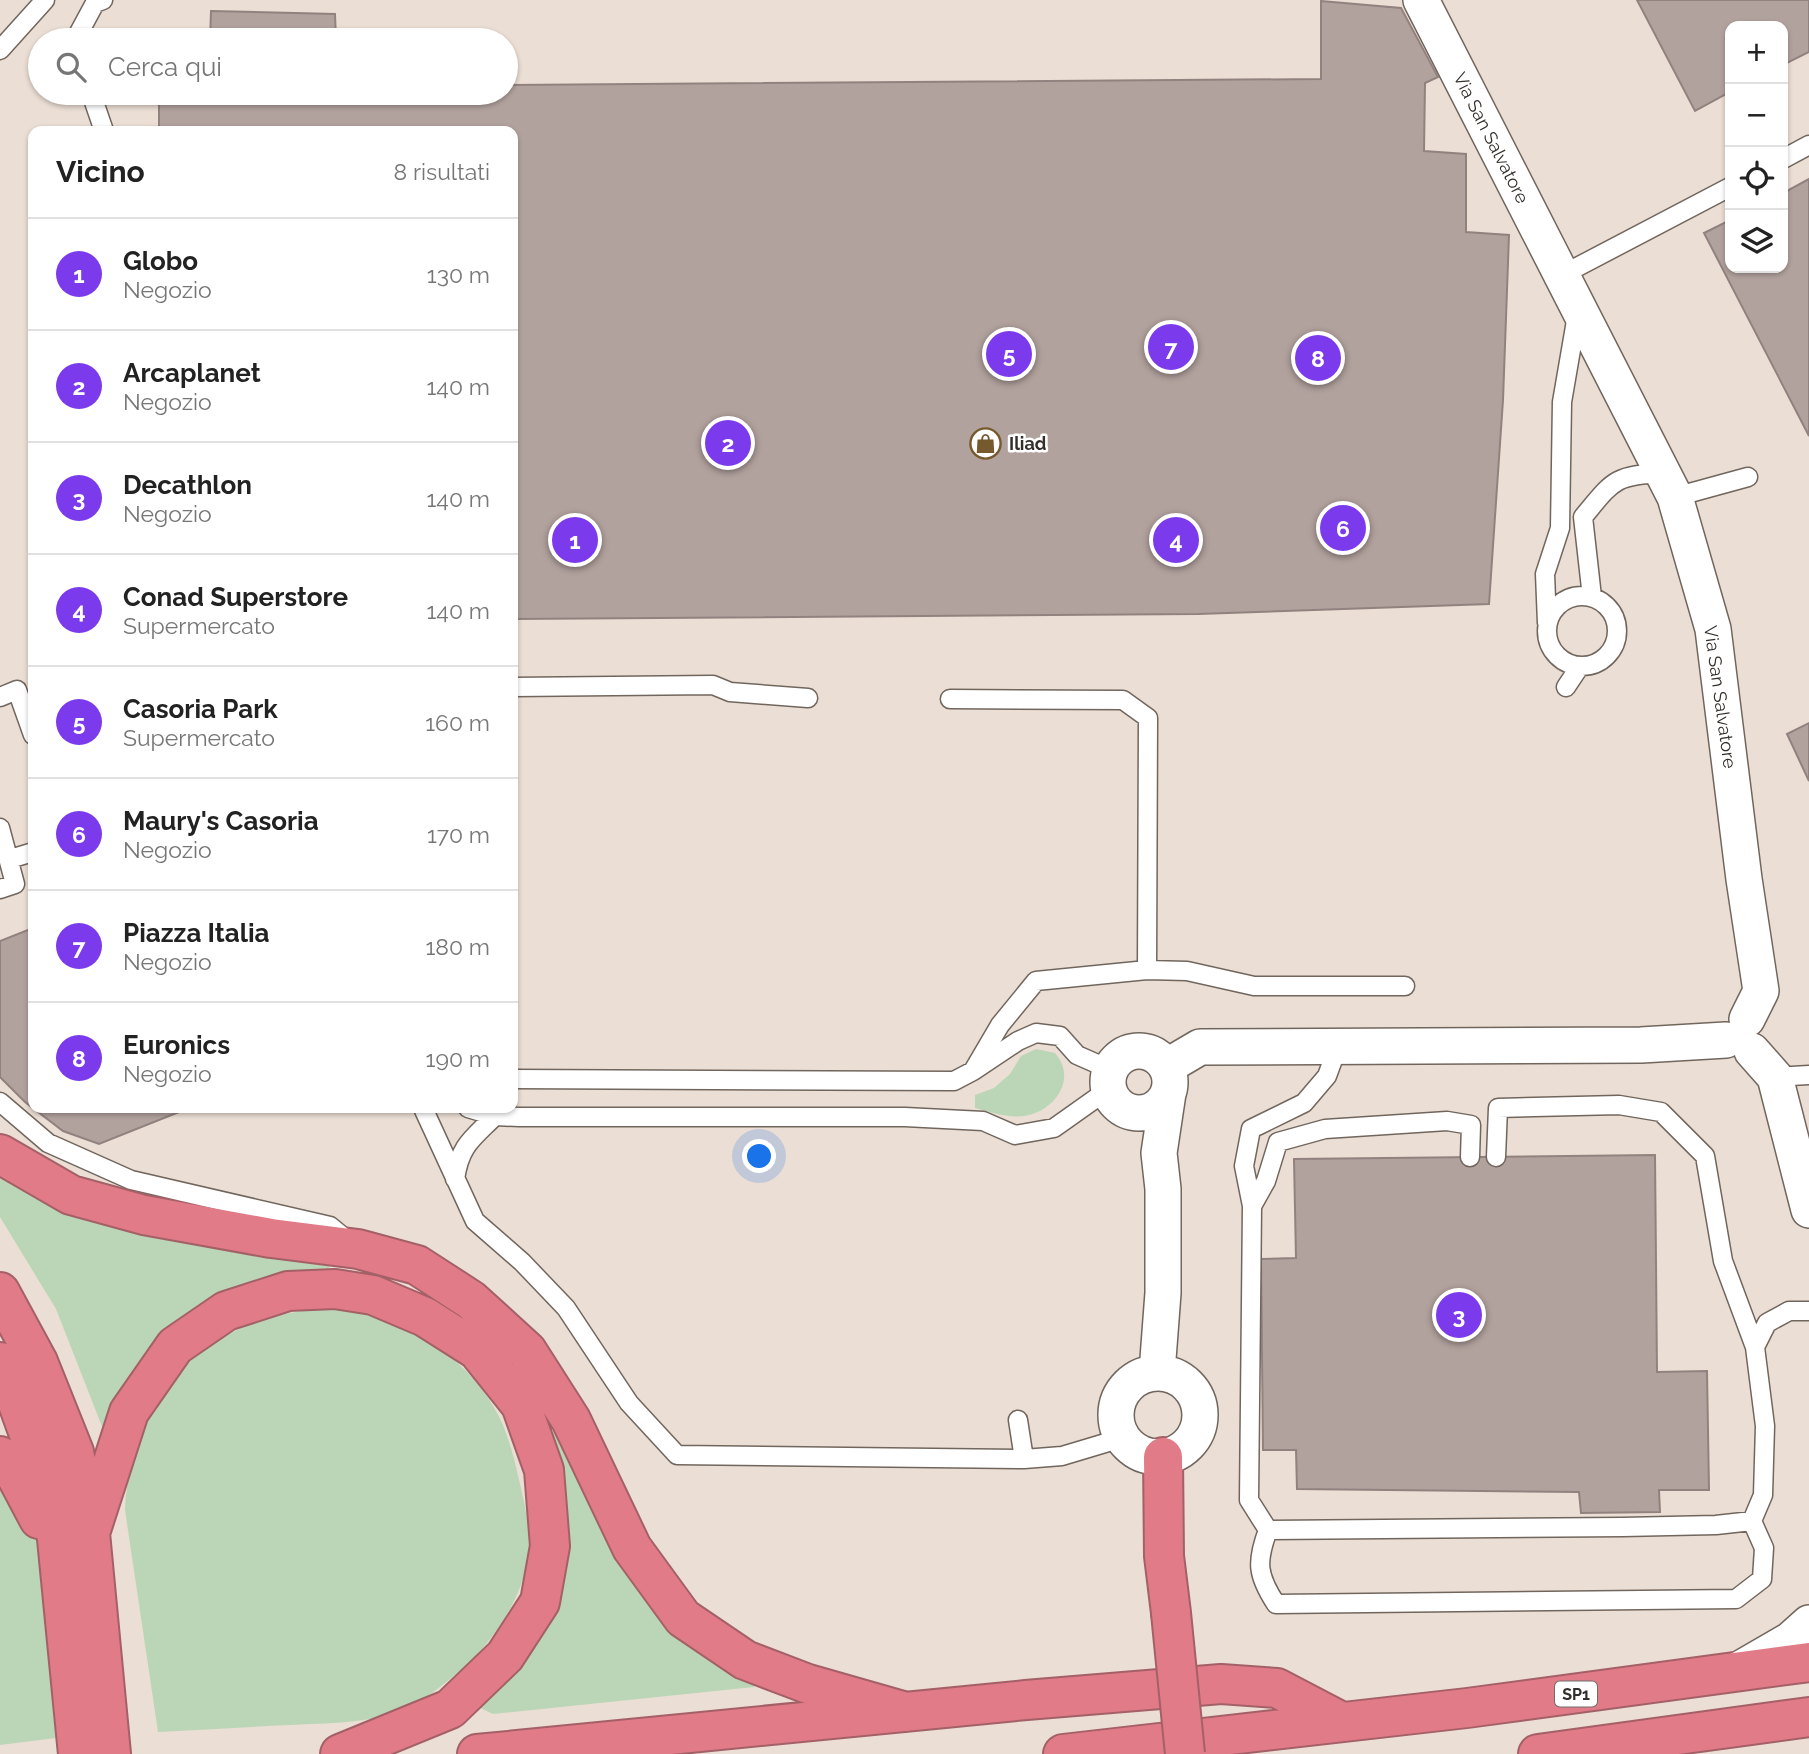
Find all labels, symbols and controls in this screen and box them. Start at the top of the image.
map controls [1725,21,1788,273]
button: + [1725,21,1788,84]
search box [28,28,518,105]
icon: search [52,48,90,86]
text: Cerca qui [108,52,222,82]
street label: Via San Salvatore [1449,69,1534,207]
button: − [1725,84,1788,147]
button: locate [1725,147,1788,210]
text: Vicino [56,154,145,189]
text: 8 risultati [394,158,490,185]
button: layers [1725,210,1788,273]
text: Globo [123,246,198,276]
text: 1 [73,261,85,288]
text: 130 m [427,261,490,288]
text: Negozio [123,276,212,303]
pin: 7 [1148,321,1194,373]
pin: 5 [986,328,1032,380]
pin: 8 [1295,332,1341,384]
text: Arcaplanet [123,358,261,388]
text: 2 [73,373,85,400]
text: 140 m [427,373,490,400]
text: Negozio [123,388,212,415]
pin: 2 [705,417,751,469]
shop icon: Iliad [969,427,1003,461]
place label: Iliad [1009,433,1046,454]
text: Decathlon [123,470,252,500]
text: 3 [73,485,85,512]
text: 140 m [427,485,490,512]
text: Negozio [123,500,212,527]
pin: 6 [1320,502,1366,554]
pin: 1 [552,514,598,566]
pin: 4 [1153,514,1199,566]
text: Conad Superstore [123,582,348,612]
text: 4 [72,597,86,624]
text: 140 m [427,597,490,624]
text: Supermercato [123,612,275,639]
street label: Via San Salvatore [1700,624,1741,770]
text: Casoria Park [123,694,278,724]
text: 5 [73,709,85,736]
text: 160 m [425,709,490,736]
text: Supermercato [123,724,275,751]
text: Maury's Casoria [123,806,319,836]
text: 6 [72,821,86,848]
text: 170 m [427,821,490,848]
text: Negozio [123,836,212,863]
text: Piazza Italia [123,918,270,948]
text: 7 [73,933,85,960]
text: 180 m [425,933,490,960]
text: Negozio [123,948,212,975]
text: Euronics [123,1030,230,1060]
text: 8 [72,1045,86,1072]
text: 190 m [426,1045,490,1072]
text: Negozio [123,1060,212,1087]
your location [742,1139,776,1173]
pin: 3 [1436,1289,1482,1341]
road number: SP1 [1555,1682,1597,1706]

